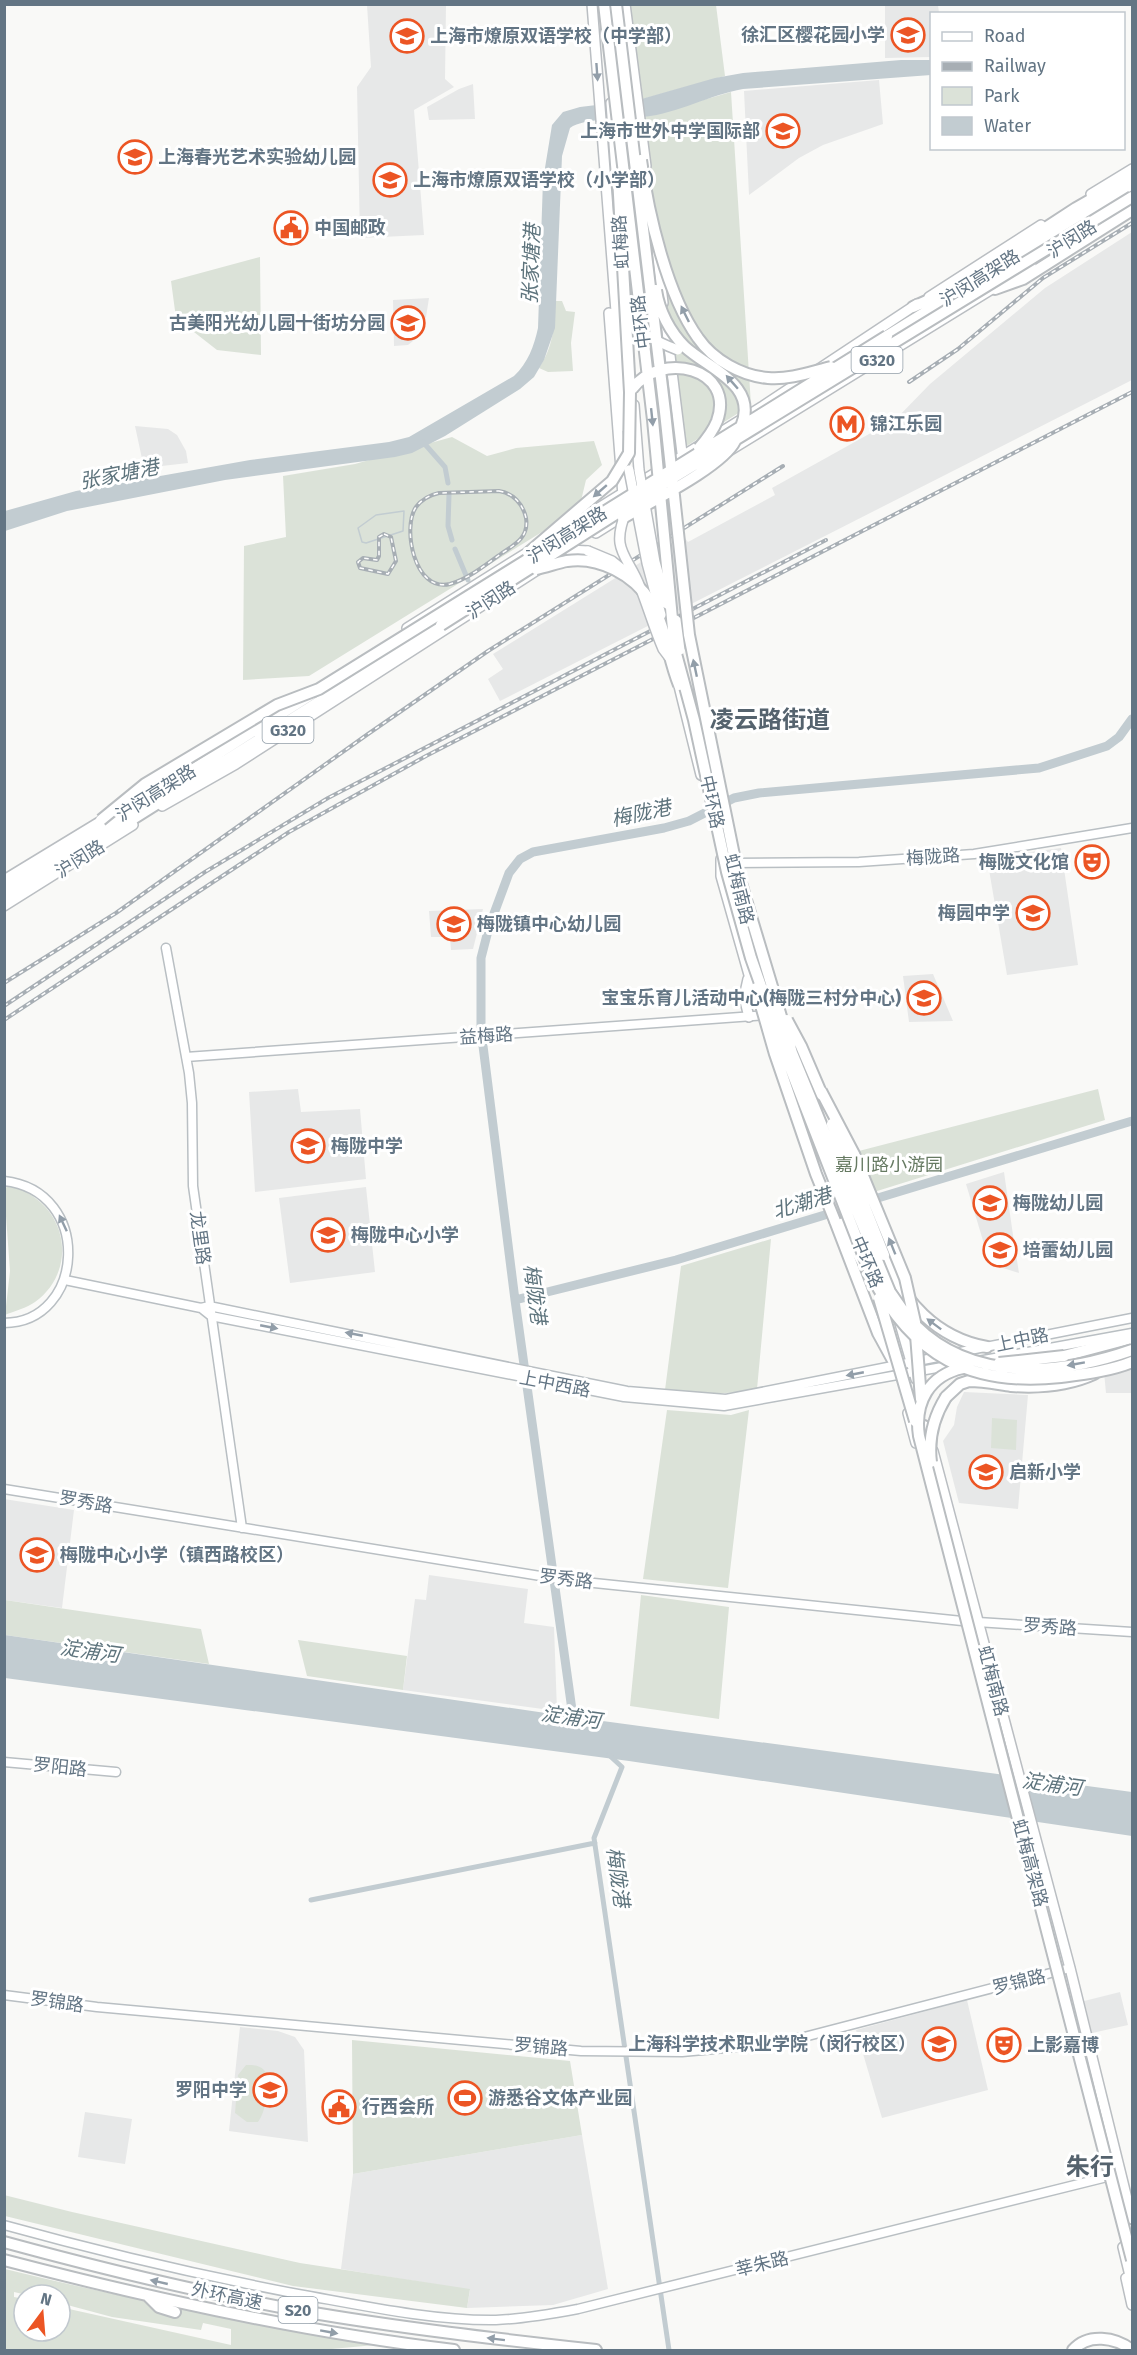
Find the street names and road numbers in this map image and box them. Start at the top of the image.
street label: 虹梅路 [608,214,634,270]
street label: 沪闵路 [1043,215,1101,263]
street label: 沪闵高架路 [936,245,1024,311]
street label: 中环路 [627,294,655,350]
road number: G320 [852,347,902,373]
street label: 沪闵高架路 [523,502,611,568]
street label: 沪闵路 [462,576,520,624]
road number: G320 [262,717,314,743]
street label: 沪闵高架路 [112,760,200,826]
street label: 中环路 [696,773,728,831]
street label: 沪闵路 [51,835,109,883]
street label: 梅陇路 [905,844,961,870]
street label: 虹梅南路 [720,851,758,927]
street label: 益梅路 [458,1023,514,1049]
street label: 龙里路 [185,1210,215,1266]
street label: 中环路 [846,1233,888,1291]
street label: 上中路 [993,1324,1051,1356]
street label: 上中西路 [518,1366,592,1402]
street label: 罗秀路 [58,1486,114,1518]
street label: 罗秀路 [538,1565,594,1593]
street label: 罗秀路 [1022,1614,1078,1640]
street label: 虹梅南路 [973,1643,1013,1719]
street label: 罗阳路 [32,1753,88,1781]
street label: 虹梅高架路 [1008,1817,1052,1909]
street label: 罗锦路 [990,1965,1048,1999]
street label: 罗锦路 [29,1987,85,2017]
street label: 罗锦路 [513,2034,569,2060]
street label: 莘朱路 [733,2247,791,2281]
street label: 外环高速 [189,2278,265,2314]
road number: S20 [278,2297,318,2323]

